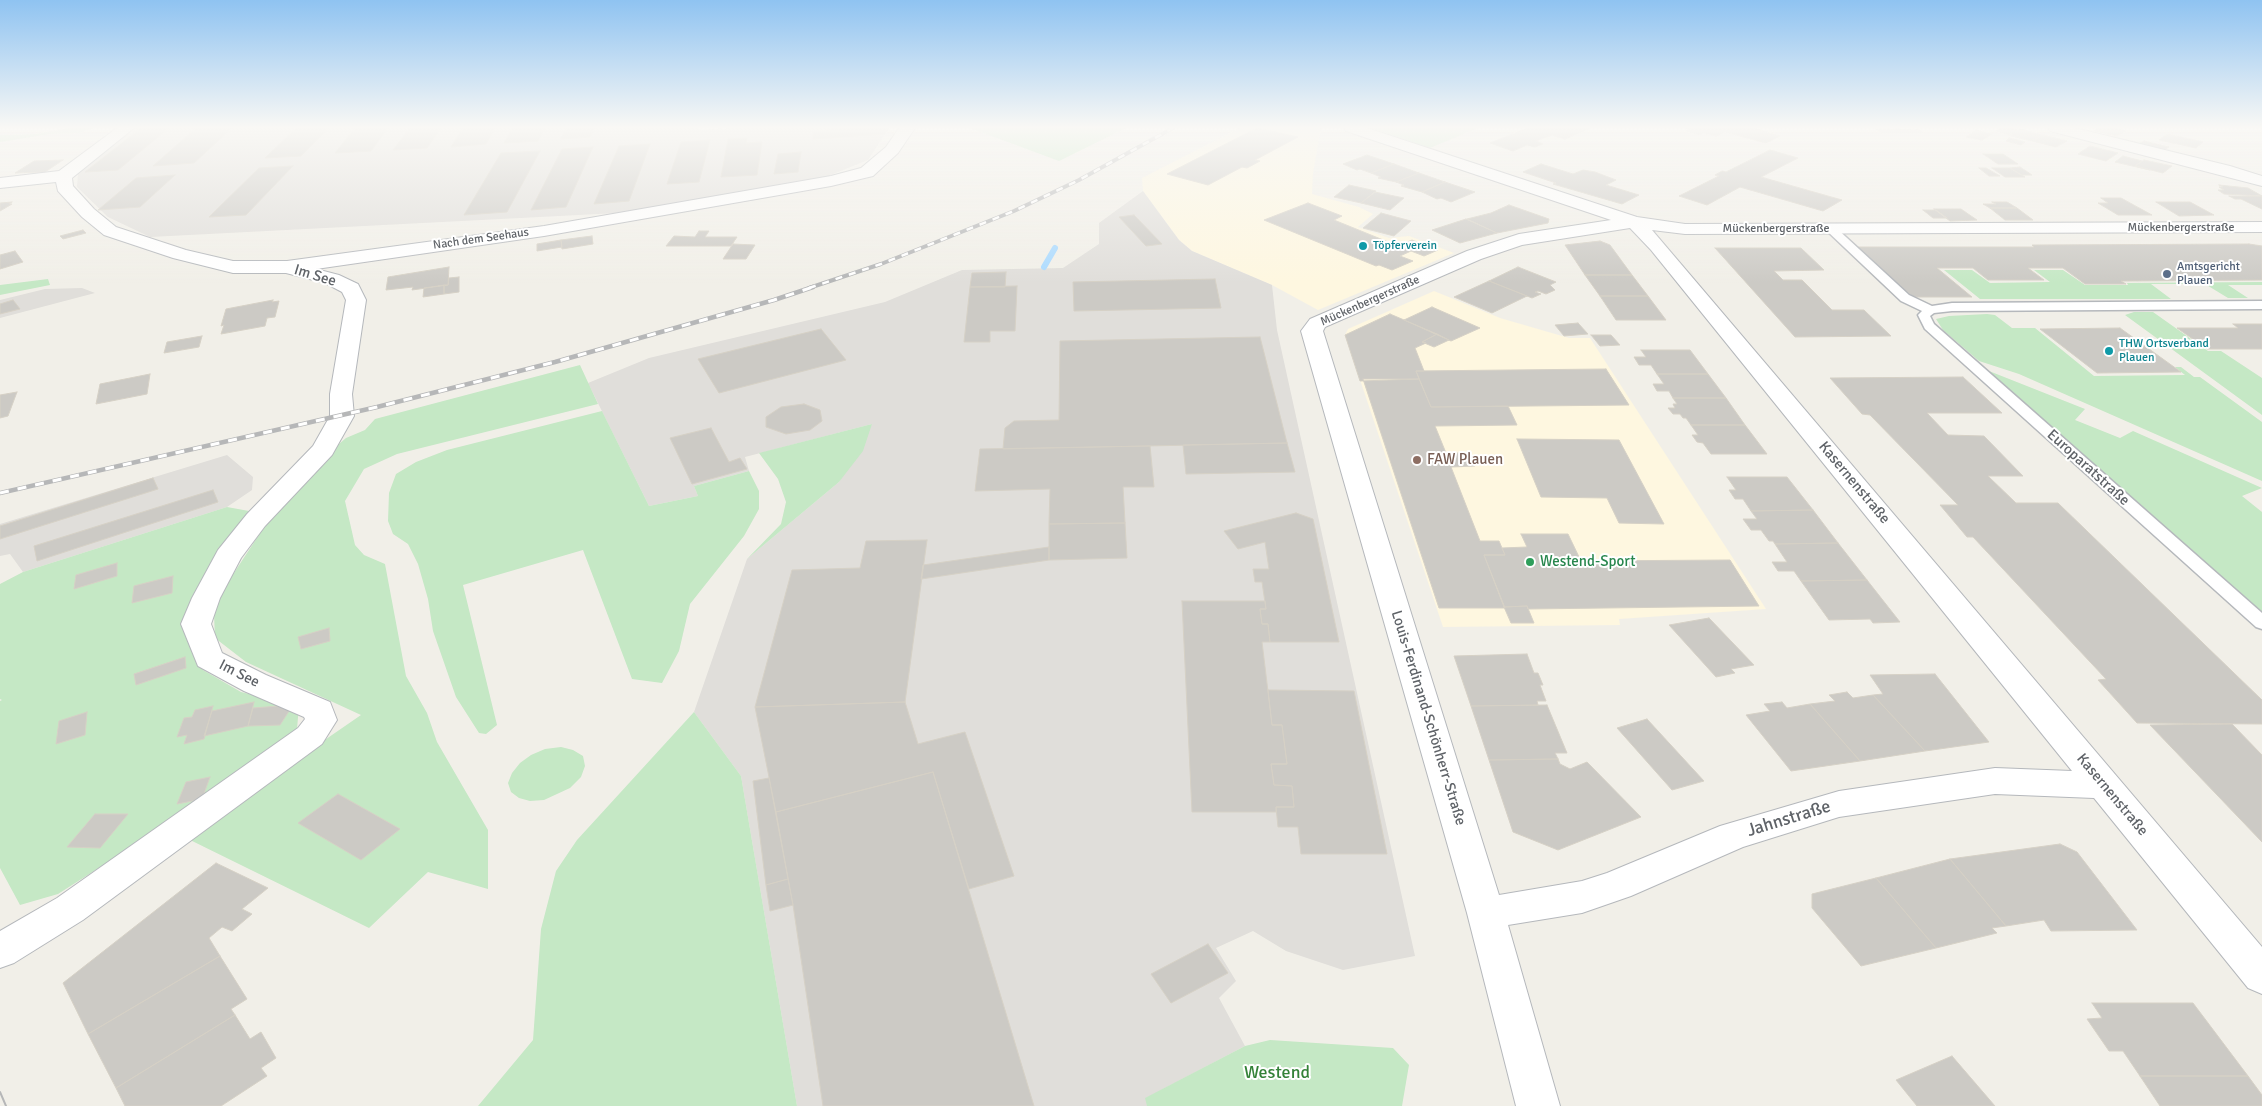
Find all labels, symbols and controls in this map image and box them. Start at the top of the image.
street label: Mückenbergerstraße [2127,221,2235,235]
street label: Mückenbergerstraße [1722,222,1830,236]
street label: Nach dem Seehaus [432,225,530,253]
place label: Töpferverein [1373,239,1437,253]
marker: Töpferverein [1357,240,1369,252]
place label: Amtsgericht Plauen [2177,260,2240,288]
street label: Im See [292,261,338,291]
marker: Amtsgericht Plauen [2161,268,2173,280]
street label: Mückenbergerstraße [1318,273,1422,329]
place label: THW Ortsverband Plauen [2119,337,2209,365]
marker: THW Ortsverband Plauen [2103,345,2115,357]
street label: Europaratstraße [2043,426,2133,510]
street label: Kasernenstraße [1814,438,1894,528]
place label: FAW Plauen [1427,451,1503,469]
marker: FAW Plauen [1411,454,1423,466]
place label: Westend-Sport [1540,553,1635,571]
marker: Westend-Sport [1524,556,1536,568]
street label: Louis-Ferdinand-Schönherr-Straße [1387,608,1469,828]
street label: Im See [216,656,262,692]
street label: Kasernenstraße [2072,750,2152,840]
street label: Jahnstraße [1745,796,1833,842]
park label: Westend [1244,1062,1310,1084]

